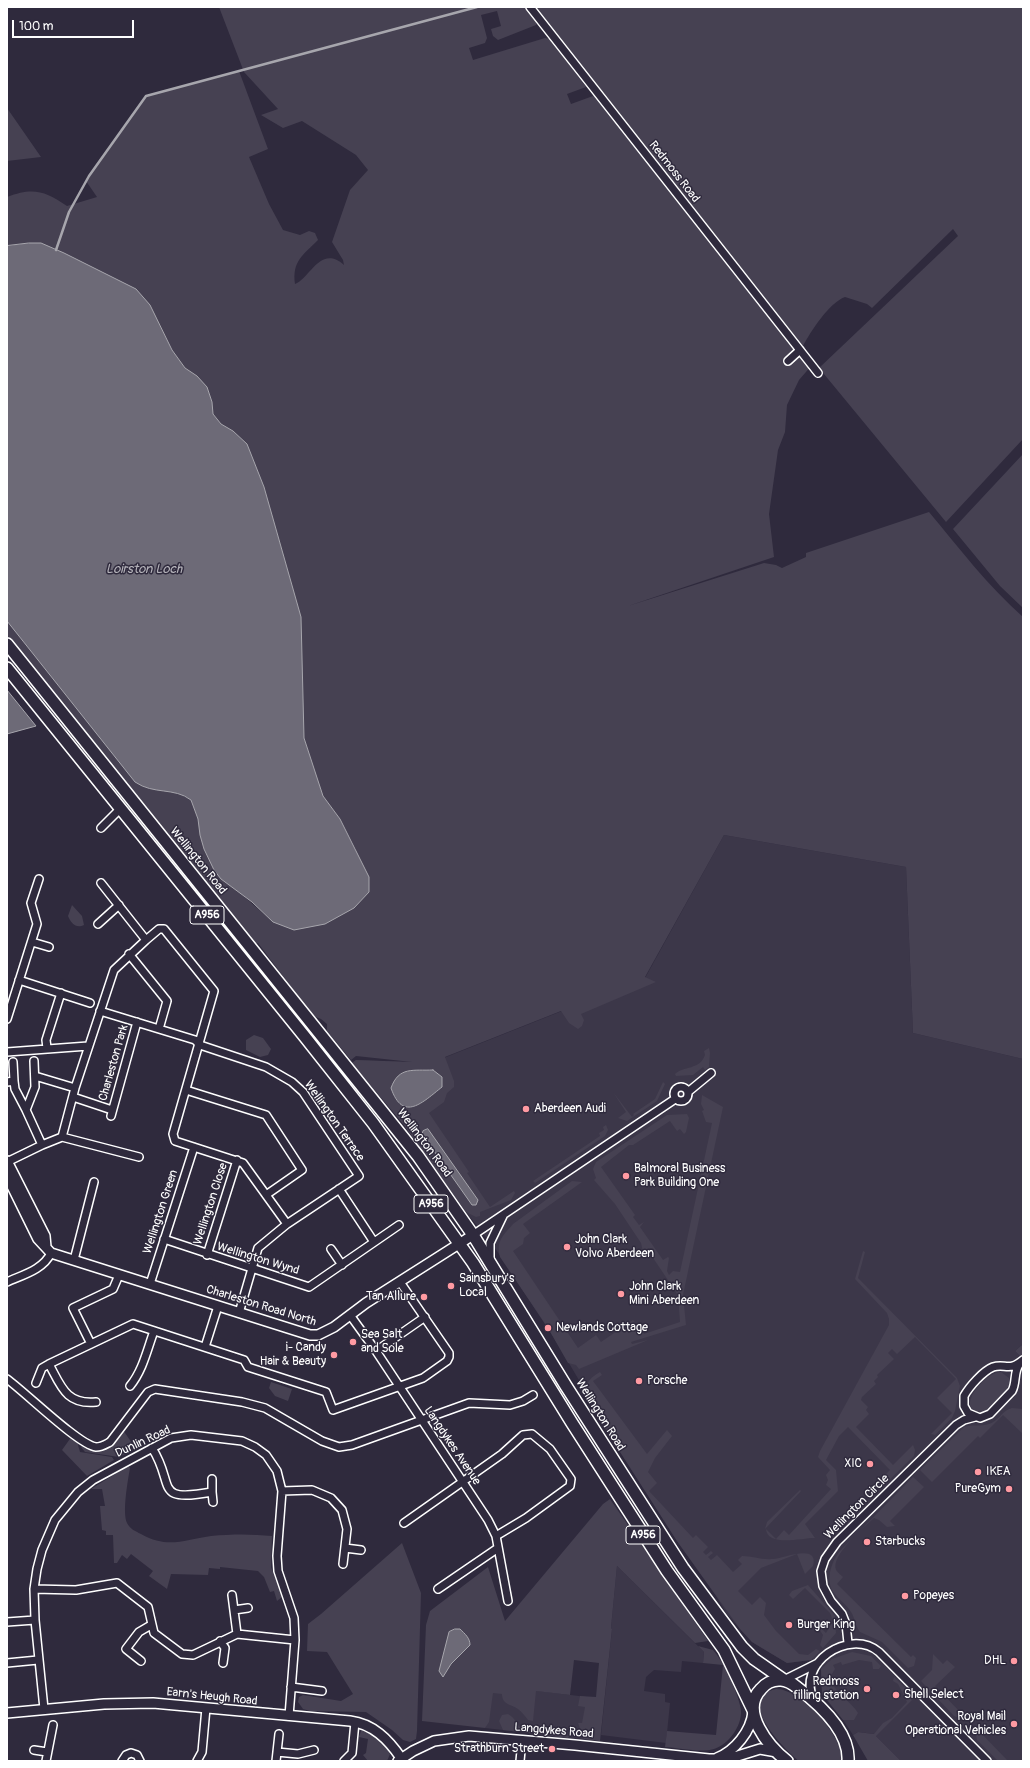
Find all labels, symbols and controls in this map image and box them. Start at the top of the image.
scale bar [14,12,136,38]
text: 100 m [19,19,53,34]
street label: Redmoss Road [646,138,702,206]
water label: Loirston Loch [106,562,182,578]
street label: Wellington Road [167,825,229,897]
road number: A956 [190,906,224,924]
street label: Charleston Park [96,1023,132,1103]
street label: Wellington Terrace [301,1078,367,1164]
place label: Aberdeen Audi [534,1102,606,1116]
marker: Aberdeen Audi [521,1104,531,1114]
street label: Wellington Road [394,1106,454,1180]
street label: Wellington Close [191,1161,231,1247]
place label: Balmoral Business Park Building One [634,1162,725,1190]
street label: Wellington Green [141,1168,181,1256]
marker: Balmoral Business Park Building One [621,1171,631,1181]
road number: A956 [414,1195,448,1213]
place label: John Clark Volvo Aberdeen [575,1233,654,1261]
street label: Wellington Wynd [215,1240,301,1278]
marker: John Clark Volvo Aberdeen [562,1242,572,1252]
place label: Sainsbury's Local [459,1272,514,1300]
place label: John Clark Mini Aberdeen [629,1280,699,1308]
marker: Sainsbury's Local [446,1281,456,1291]
street label: Charleston Road North [204,1282,318,1330]
marker: John Clark Mini Aberdeen [616,1289,626,1299]
place label: Tan Allure [366,1290,416,1304]
marker: Tan Allure [419,1292,429,1302]
place label: Newlands Cottage [556,1321,648,1335]
marker: Newlands Cottage [543,1323,553,1333]
place label: Sea Salt and Sole [361,1328,404,1356]
marker: Sea Salt and Sole [348,1337,358,1347]
place label: i- Candy Hair & Beauty [260,1341,326,1369]
marker: i- Candy Hair & Beauty [329,1350,339,1360]
place label: Porsche [647,1374,687,1388]
street label: Wellington Road [572,1376,628,1454]
marker: Porsche [634,1376,644,1386]
street label: Langdykes Avenue [420,1404,484,1488]
street label: Dunlin Road [113,1423,173,1461]
place label: XIC [844,1457,862,1471]
marker: XIC [865,1459,875,1469]
place label: IKEA [986,1465,1011,1479]
marker: IKEA [973,1467,983,1477]
street label: Wellington Circle [822,1472,892,1542]
place label: PureGym [955,1482,1001,1496]
marker: PureGym [1004,1484,1014,1494]
road number: A956 [626,1526,660,1544]
place label: Starbucks [875,1535,925,1549]
marker: Starbucks [862,1537,872,1547]
place label: Popeyes [913,1589,954,1603]
marker: Popeyes [900,1591,910,1601]
place label: Burger King [797,1618,855,1632]
marker: Burger King [784,1620,794,1630]
place label: DHL [984,1654,1006,1668]
marker: DHL [1009,1656,1019,1666]
place label: Redmoss filling station [793,1675,859,1703]
marker: Redmoss filling station [862,1684,872,1694]
street label: Earn's Heugh Road [166,1685,258,1709]
place label: Shell Select [904,1688,963,1702]
marker: Shell Select [891,1690,901,1700]
place label: Royal Mail Operational Vehicles [905,1710,1006,1738]
marker: Royal Mail Operational Vehicles [1009,1719,1019,1729]
street label: Langdykes Road [514,1720,594,1742]
place label: Strathburn Street [454,1742,544,1756]
marker: Strathburn Street [547,1744,557,1754]

